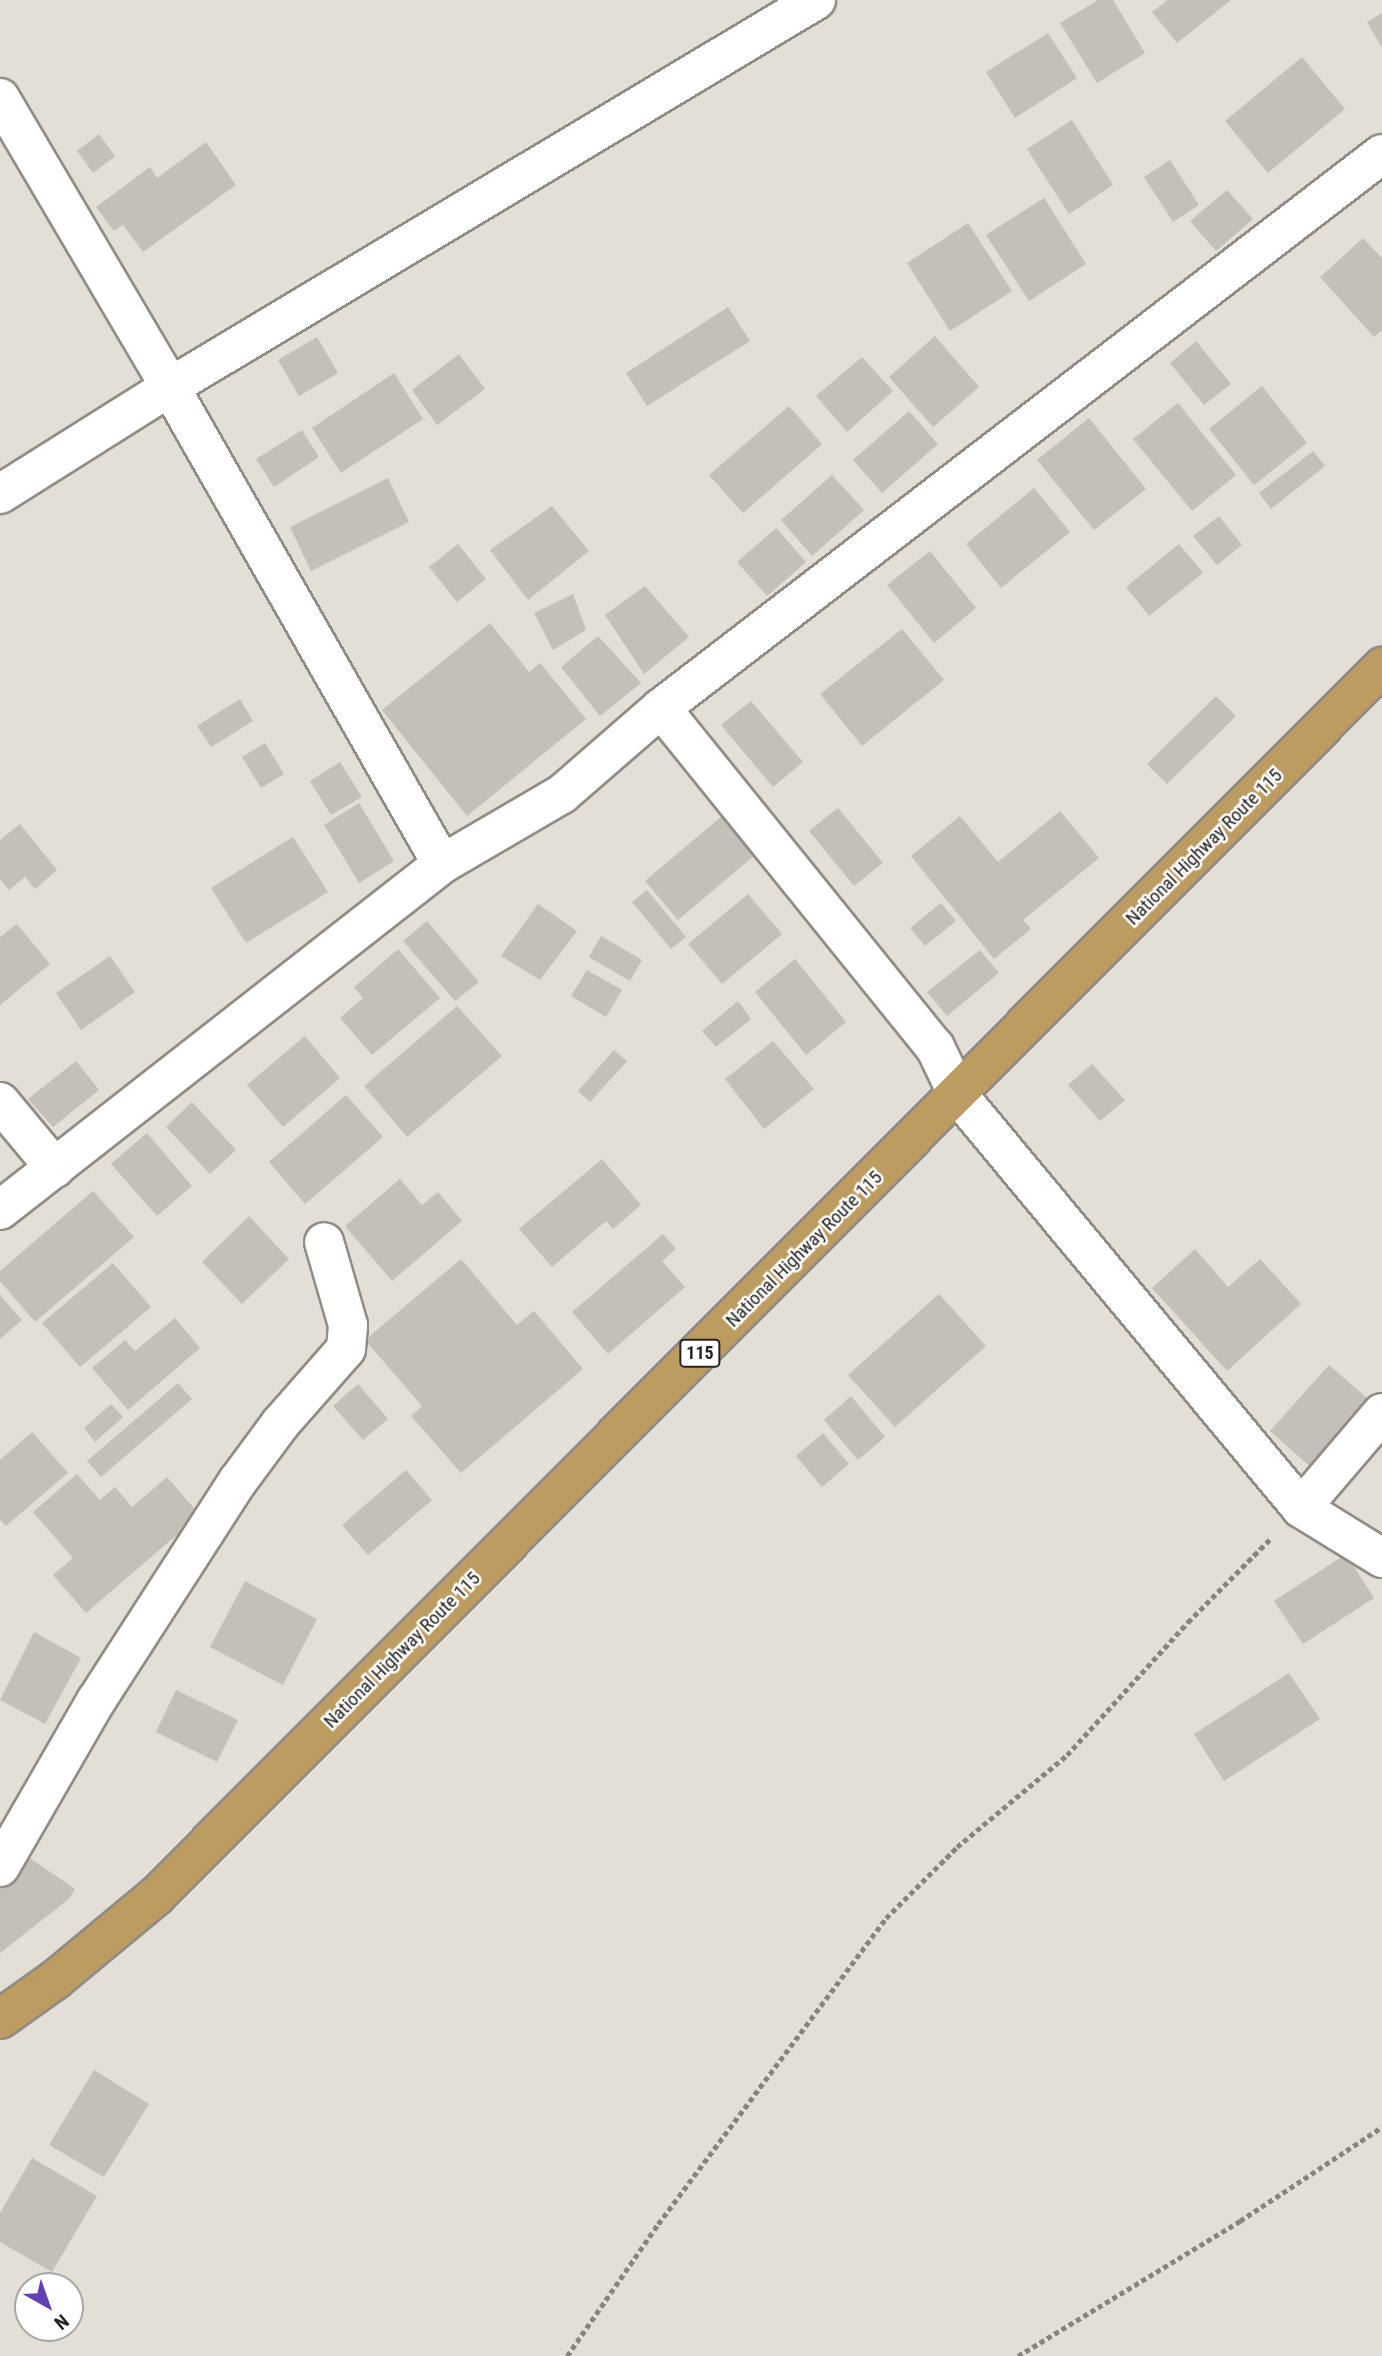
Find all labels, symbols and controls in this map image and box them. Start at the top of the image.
street label: National Highway Route 115 [1121,764,1287,930]
street label: National Highway Route 115 [721,1166,887,1332]
road number: 115 [679,1338,721,1368]
street label: National Highway Route 115 [319,1567,485,1733]
north arrow [14,2272,84,2342]
text: N [50,2309,73,2334]

